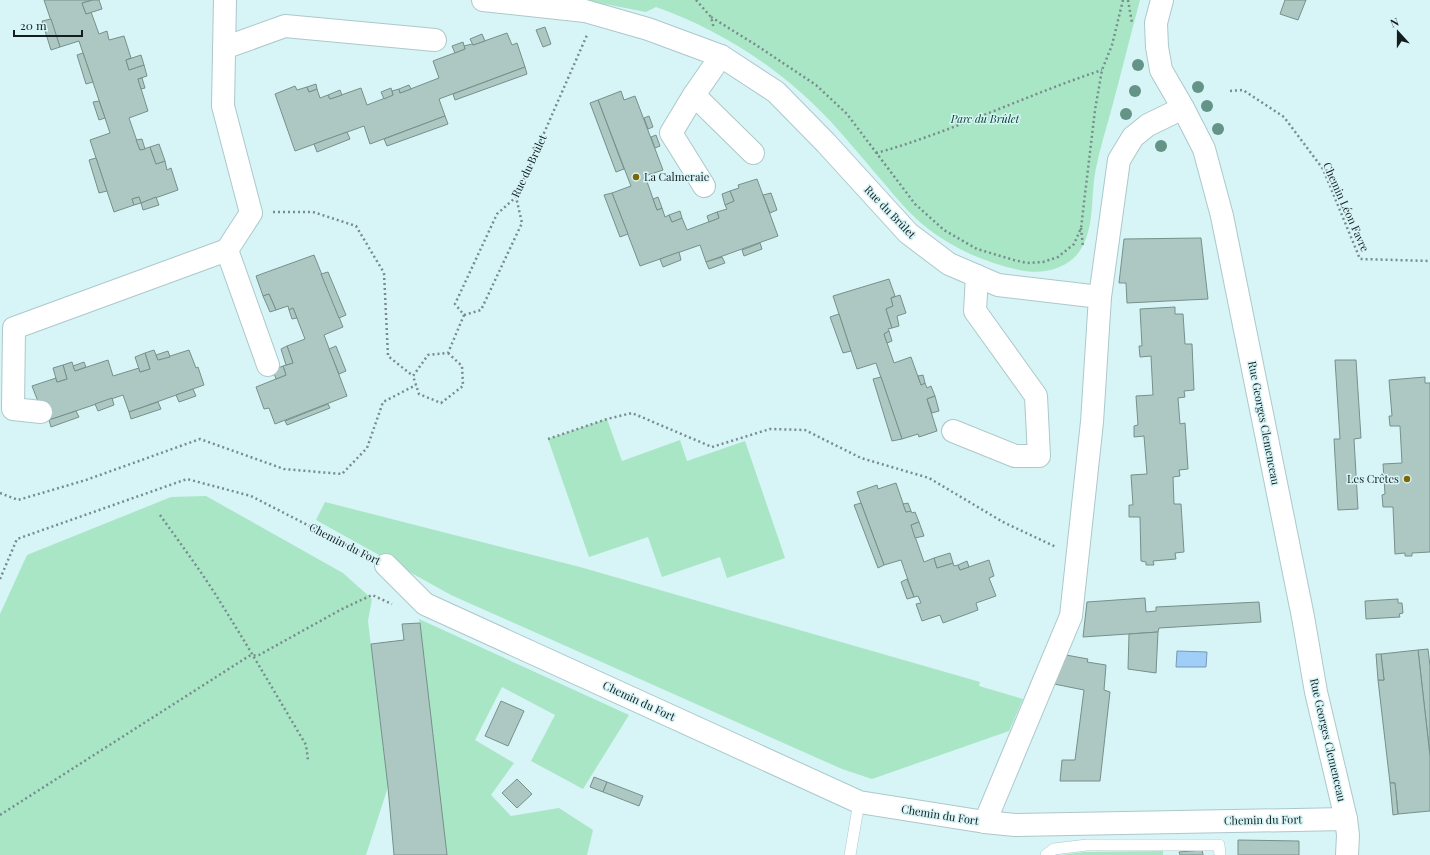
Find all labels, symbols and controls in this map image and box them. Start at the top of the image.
scale bar [14,12,82,38]
north arrow [1378,12,1418,52]
text: N [1388,14,1401,31]
text: 20 m [20,17,47,33]
park label: Parc du Brûlet [950,111,1021,126]
street label: Rue du Brûlet [507,132,550,200]
street label: Chemin Léon Favre [1320,160,1373,254]
place label: La Calmeraie [644,169,710,184]
marker: La Calmeraie [631,172,641,182]
street label: Rue du Brûlet [861,182,919,241]
street label: Rue Georges Clemenceau [1245,360,1284,487]
place label: Les Crêtes [1347,471,1399,486]
marker: Les Crêtes [1402,474,1412,484]
street label: Chemin du Fort [307,519,384,568]
street label: Chemin du Fort [601,677,678,724]
street label: Rue Georges Clemenceau [1307,677,1350,803]
street label: Chemin du Fort [900,801,980,828]
street label: Chemin du Fort [1224,811,1302,828]

